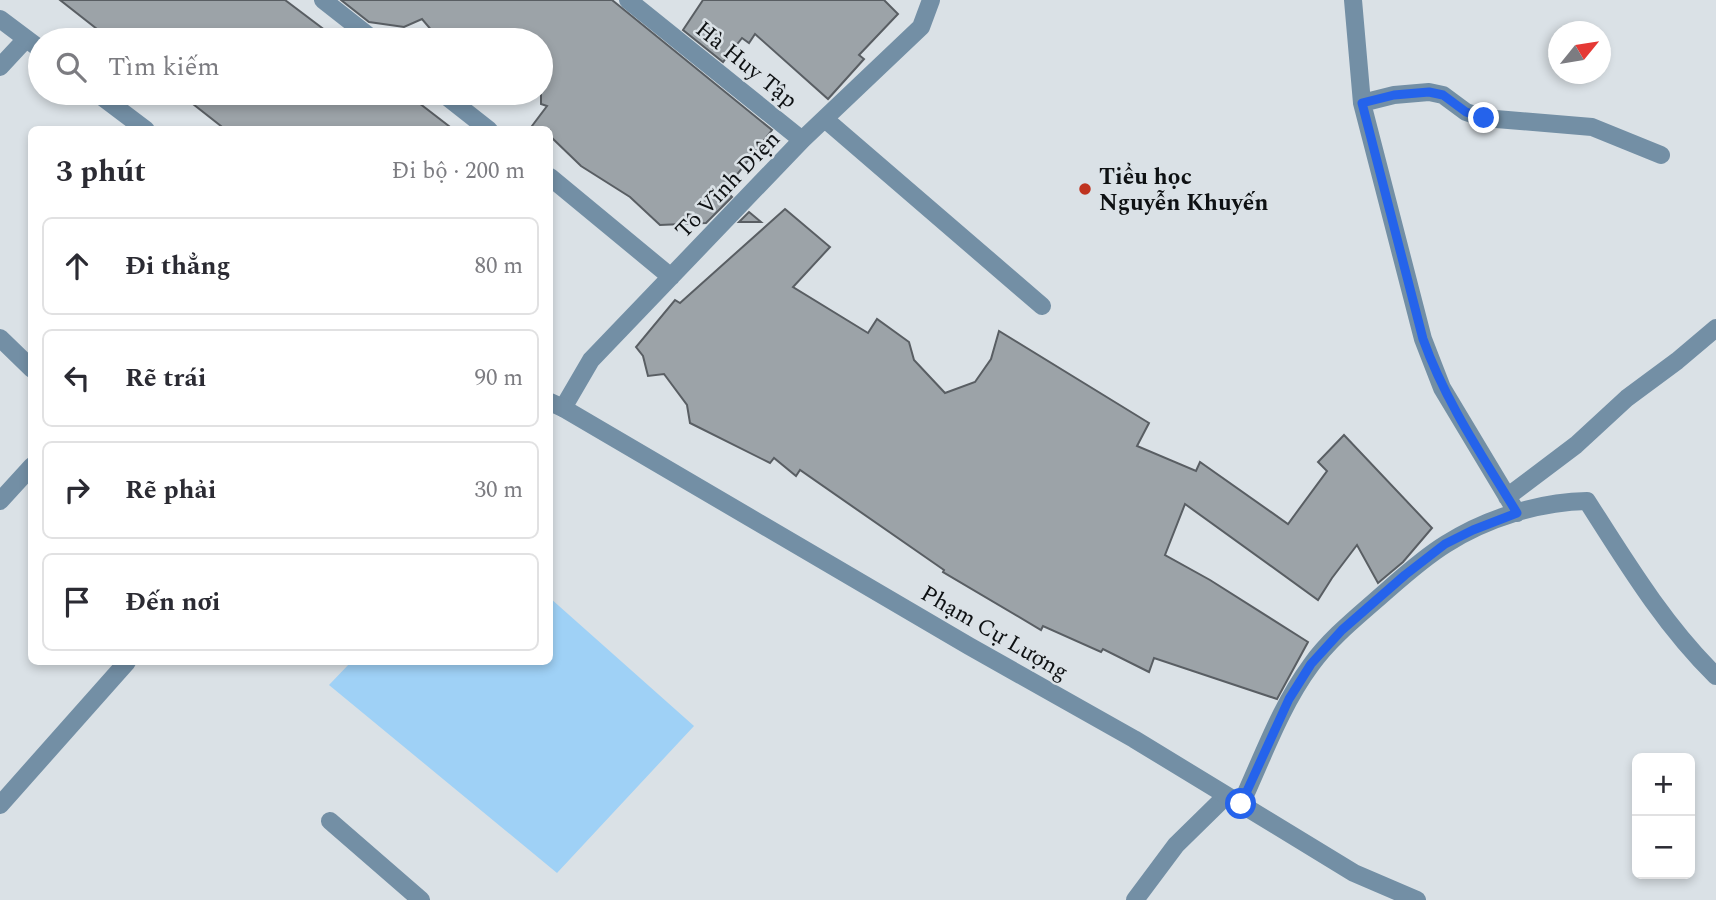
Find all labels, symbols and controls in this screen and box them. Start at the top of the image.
street label: Hà Huy Tập [687,13,805,117]
north arrow [1548,21,1611,84]
search box [28,28,553,105]
text: Tìm kiếm [108,47,220,87]
icon: search [52,48,90,86]
route end [1468,102,1499,133]
street label: Tô Vĩnh Diện [667,123,789,247]
text: 3 phút [56,149,146,195]
text: Đi bộ · 200 m [392,154,525,189]
place label: Tiểu học Nguyễn Khuyến [1099,160,1269,221]
marker: Tiểu học Nguyễn Khuyến [1077,181,1093,197]
text: Đi thẳng [125,246,231,286]
icon: ahead [58,247,96,285]
text: 80 m [474,249,523,284]
text: Rẽ trái [125,358,206,398]
icon: left [58,359,96,397]
text: 90 m [474,361,523,396]
text: Rẽ phải [125,470,217,510]
icon: right [58,471,96,509]
text: 30 m [474,473,523,508]
street label: Phạm Cự Lượng [914,577,1075,690]
text: Đến nơi [125,582,220,622]
icon: arrive [58,583,96,621]
map controls [1632,753,1695,879]
button: + [1632,753,1695,816]
route start [1225,788,1256,819]
button: − [1632,816,1695,879]

